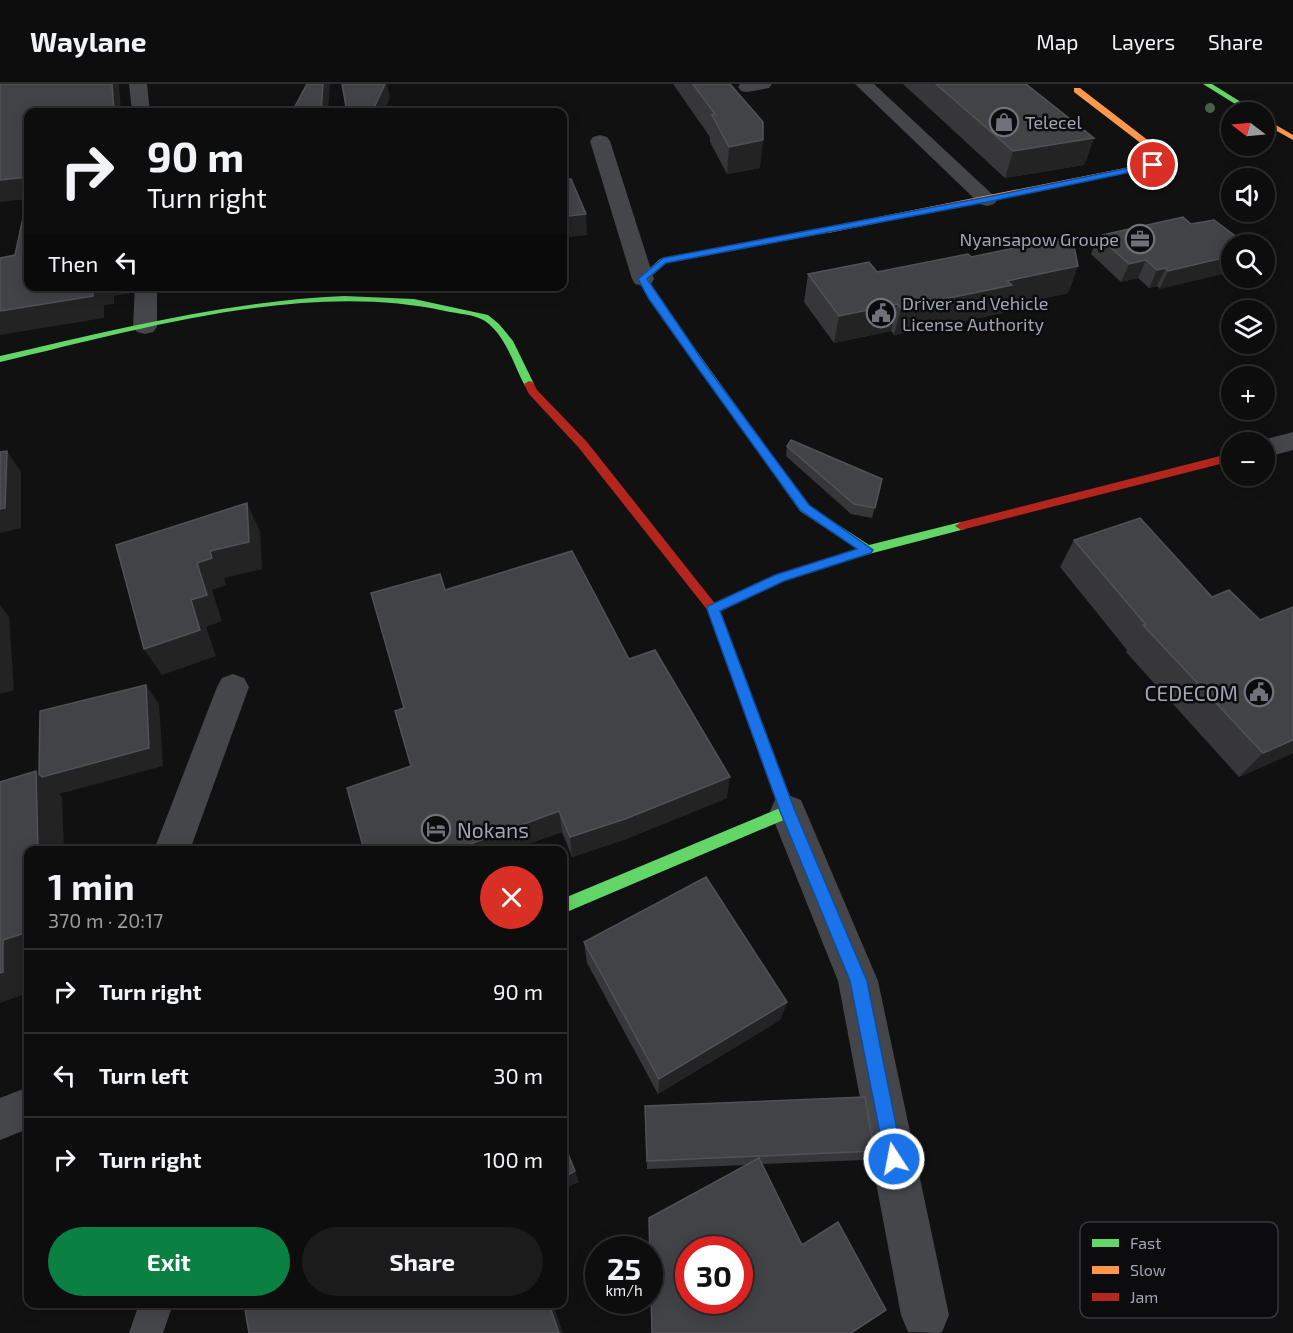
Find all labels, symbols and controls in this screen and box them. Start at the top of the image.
text: Waylane [30,24,146,58]
text: Map [1036,29,1078,54]
text: Layers [1111,29,1175,54]
text: Share [1208,29,1263,54]
north arrow [1221,102,1275,156]
map controls [1221,102,1275,486]
shop icon: Telecel [988,106,1020,138]
place label: Telecel [1025,111,1082,133]
text: 90 m [147,130,244,180]
icon: right [48,132,126,210]
pin [1127,139,1178,190]
icon: arrive [1136,148,1169,181]
button: sound [1221,168,1275,222]
text: Turn right [147,181,267,213]
office icon: Nyansapow Groupe [1124,223,1156,255]
place label: Nyansapow Groupe [960,228,1119,250]
button: search [1221,234,1275,288]
icon: left [110,246,143,279]
text: Then [48,250,98,276]
place label: Driver and Vehicle License Authority [902,292,1049,335]
public building icon: Driver and Vehicle License Authority [865,297,897,329]
button: layers [1221,300,1275,354]
button: + [1221,366,1275,420]
button: − [1221,432,1275,486]
public building icon: CEDECOM [1243,676,1275,708]
place label: CEDECOM [1145,680,1238,705]
hotel icon: Nokans [420,813,452,845]
place label: Nokans [457,817,529,842]
text: 1 min [48,864,135,907]
button: close [480,866,543,929]
text: 370 m · 20:17 [48,908,163,932]
icon: right [48,975,81,1008]
text: Turn right [99,978,201,1004]
text: 90 m [493,978,543,1004]
icon: left [48,1059,81,1092]
text: Turn left [99,1062,188,1088]
text: 30 m [493,1062,543,1088]
position arrow [862,1127,926,1191]
icon: right [48,1143,81,1176]
text: Turn right [99,1146,201,1172]
text: 100 m [484,1146,543,1172]
legend [1080,1222,1278,1318]
button: Exit [48,1227,290,1296]
button: Share [302,1227,543,1296]
text: Fast [1130,1233,1161,1252]
speed limit sign: 30 [675,1236,753,1314]
text: 25 [607,1250,641,1286]
text: Slow [1130,1260,1166,1279]
text: km/h [605,1281,643,1299]
text: Jam [1130,1287,1158,1306]

